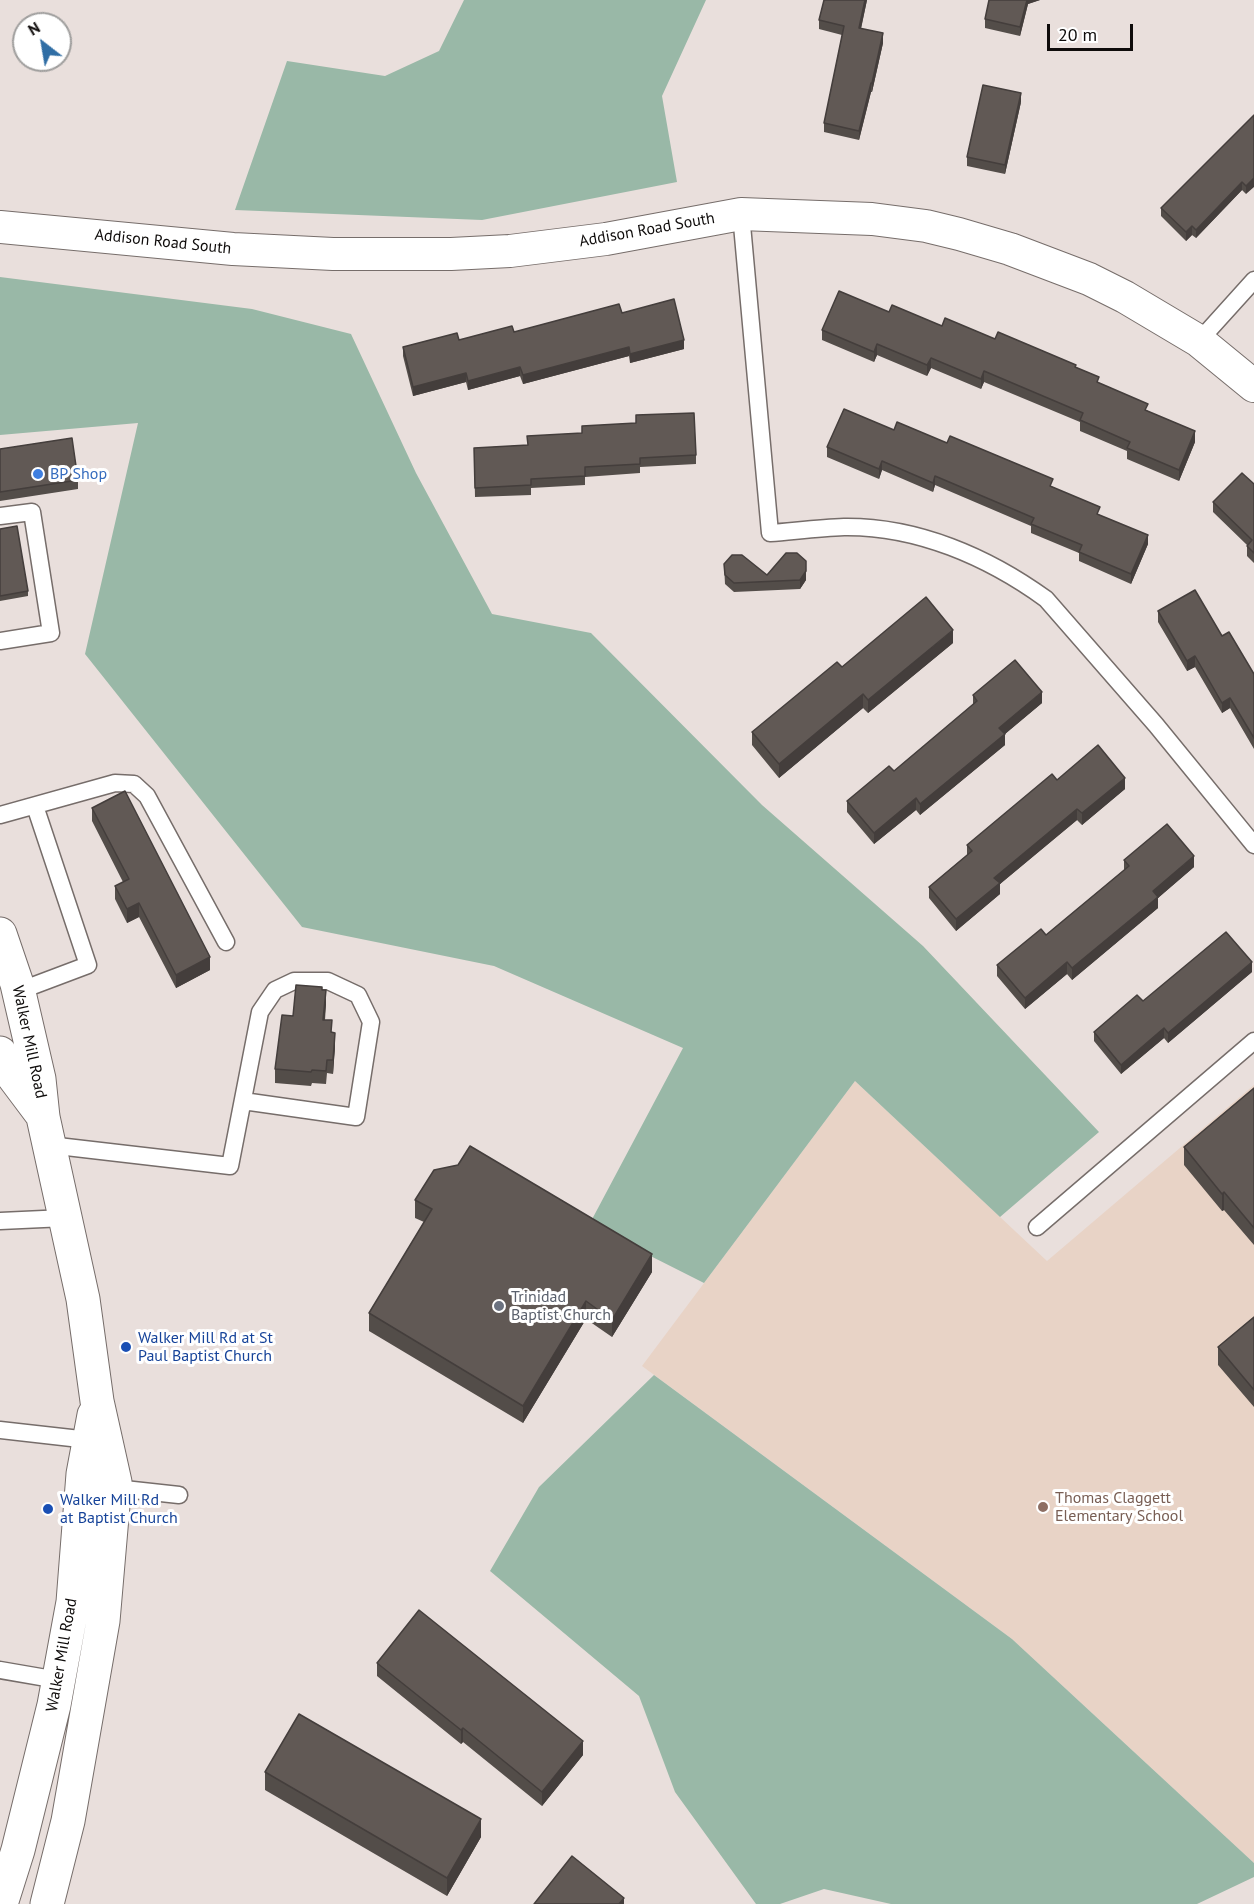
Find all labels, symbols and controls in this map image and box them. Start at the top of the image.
north arrow [12,12,72,72]
scale bar [1050,12,1136,50]
text: N [24,17,43,40]
text: 20 m [1058,23,1097,46]
street label: Addison Road South [578,209,716,251]
street label: Addison Road South [94,225,232,259]
place label: BP Shop [50,464,107,484]
marker: BP Shop [31,467,45,481]
street label: Walker Mill Road [8,984,50,1100]
place label: Trinidad Baptist Church [511,1287,611,1325]
marker: Trinidad Baptist Church [492,1299,506,1313]
place label: Walker Mill Rd at St Paul Baptist Church [138,1328,273,1366]
marker: Walker Mill Rd at St Paul Baptist Church [119,1340,133,1354]
place label: Thomas Claggett Elementary School [1055,1488,1183,1526]
place label: Walker Mill Rd at Baptist Church [60,1490,178,1528]
marker: Thomas Claggett Elementary School [1036,1500,1050,1514]
marker: Walker Mill Rd at Baptist Church [41,1502,55,1516]
street label: Walker Mill Road [43,1597,81,1713]

